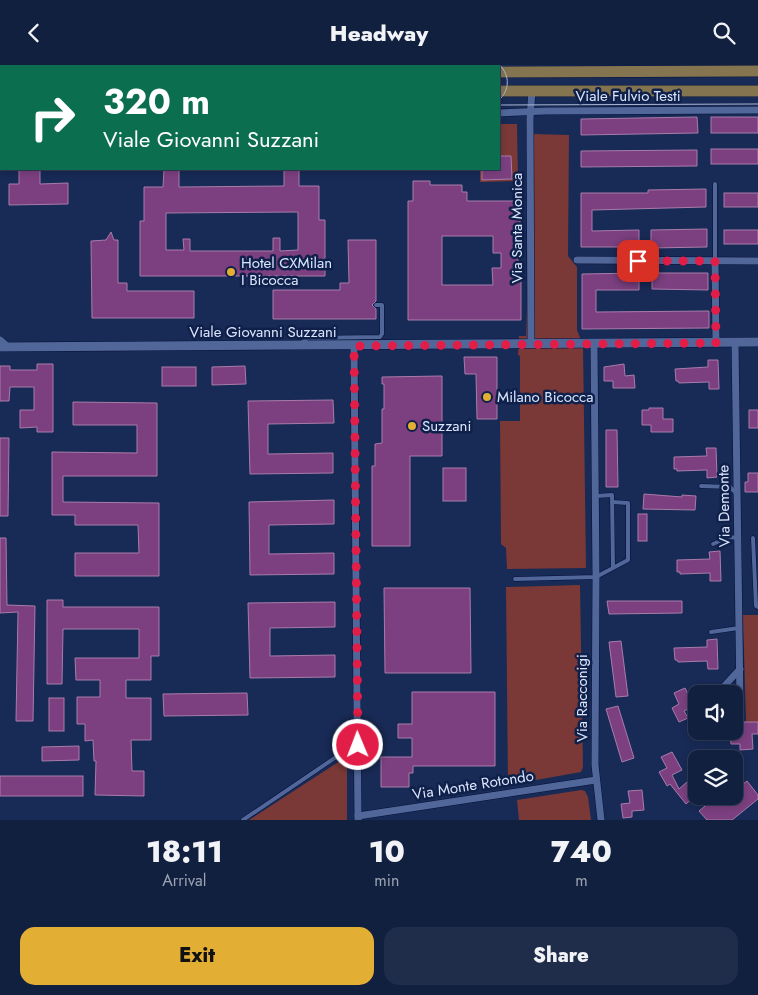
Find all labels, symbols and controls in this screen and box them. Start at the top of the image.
text: Headway [330,17,428,49]
icon: back [20,19,48,47]
icon: search [710,19,738,47]
text: 320 m [103,77,210,127]
icon: right [20,85,85,150]
street label: Viale Fulvio Testi [575,85,681,107]
text: Viale Giovanni Suzzani [103,123,319,155]
street label: Via Santa Monica [506,173,528,283]
pin [617,240,659,282]
icon: arrive [624,247,652,275]
place label: Hotel CXMilan I Bicocca [241,252,332,291]
marker: Hotel CXMilan I Bicocca [225,266,237,278]
street label: Viale Giovanni Suzzani [189,321,337,343]
place label: Milano Bicocca [497,386,593,408]
marker: Milano Bicocca [481,391,493,403]
place label: Suzzani [422,415,471,437]
marker: Suzzani [406,420,418,432]
street label: Via Demonte [712,464,736,547]
street label: Via Racconigi [571,654,593,742]
map controls [688,685,743,805]
button: sound [688,685,743,740]
position arrow [331,718,383,770]
button: layers [688,750,743,805]
street label: Via Monte Rotondo [411,765,535,805]
text: 18:11 [146,830,223,873]
text: 10 [369,830,405,873]
text: 740 [551,830,612,873]
text: Arrival [162,869,206,892]
text: min [374,869,399,892]
text: m [575,869,588,892]
button: Exit [20,927,374,985]
button: Share [384,927,738,985]

